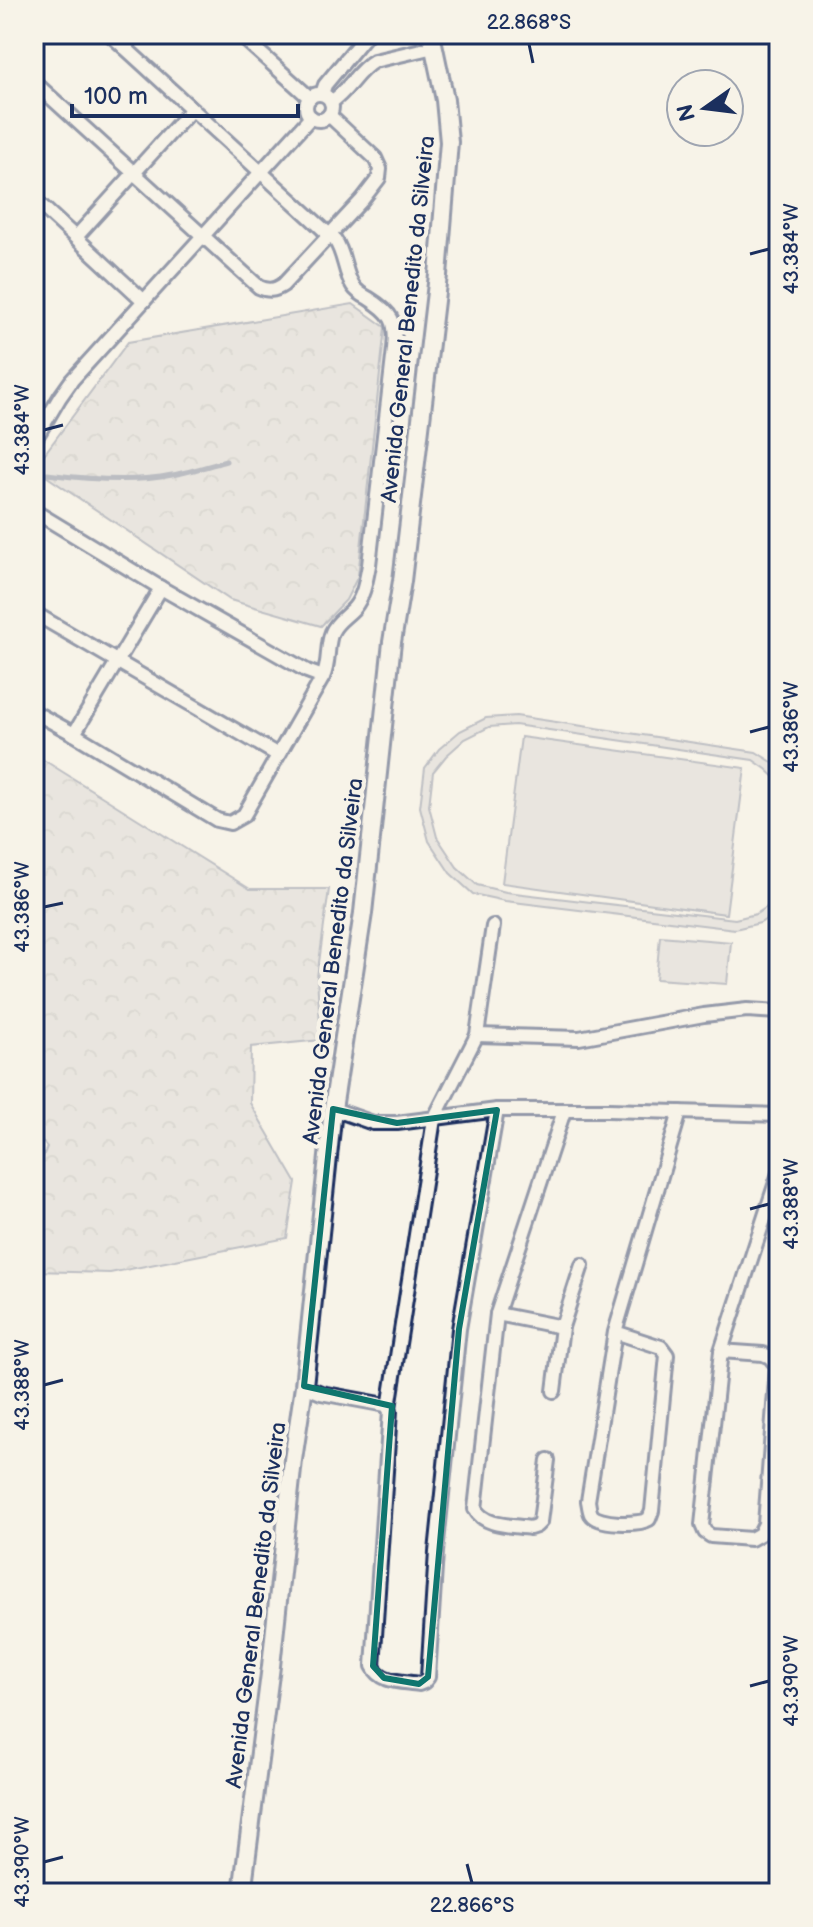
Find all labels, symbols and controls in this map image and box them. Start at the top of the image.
text: 22.868°S [487,11,571,35]
scale bar [72,68,298,118]
north arrow [665,68,745,148]
text: 100 m [84,82,148,111]
text: N [672,101,702,124]
street label: Avenida General Benedito da Silveira [376,134,441,504]
text: 43.384°W [780,203,804,295]
text: 43.384°W [11,384,35,476]
text: 43.386°W [780,681,804,773]
street label: Avenida General Benedito da Silveira [298,776,369,1146]
text: 43.386°W [11,861,35,953]
text: 43.388°W [780,1158,804,1250]
text: 43.388°W [11,1339,35,1431]
street label: Avenida General Benedito da Silveira [221,1420,292,1790]
text: 43.390°W [780,1635,804,1727]
text: 43.390°W [11,1816,35,1908]
text: 22.866°S [430,1894,514,1918]

